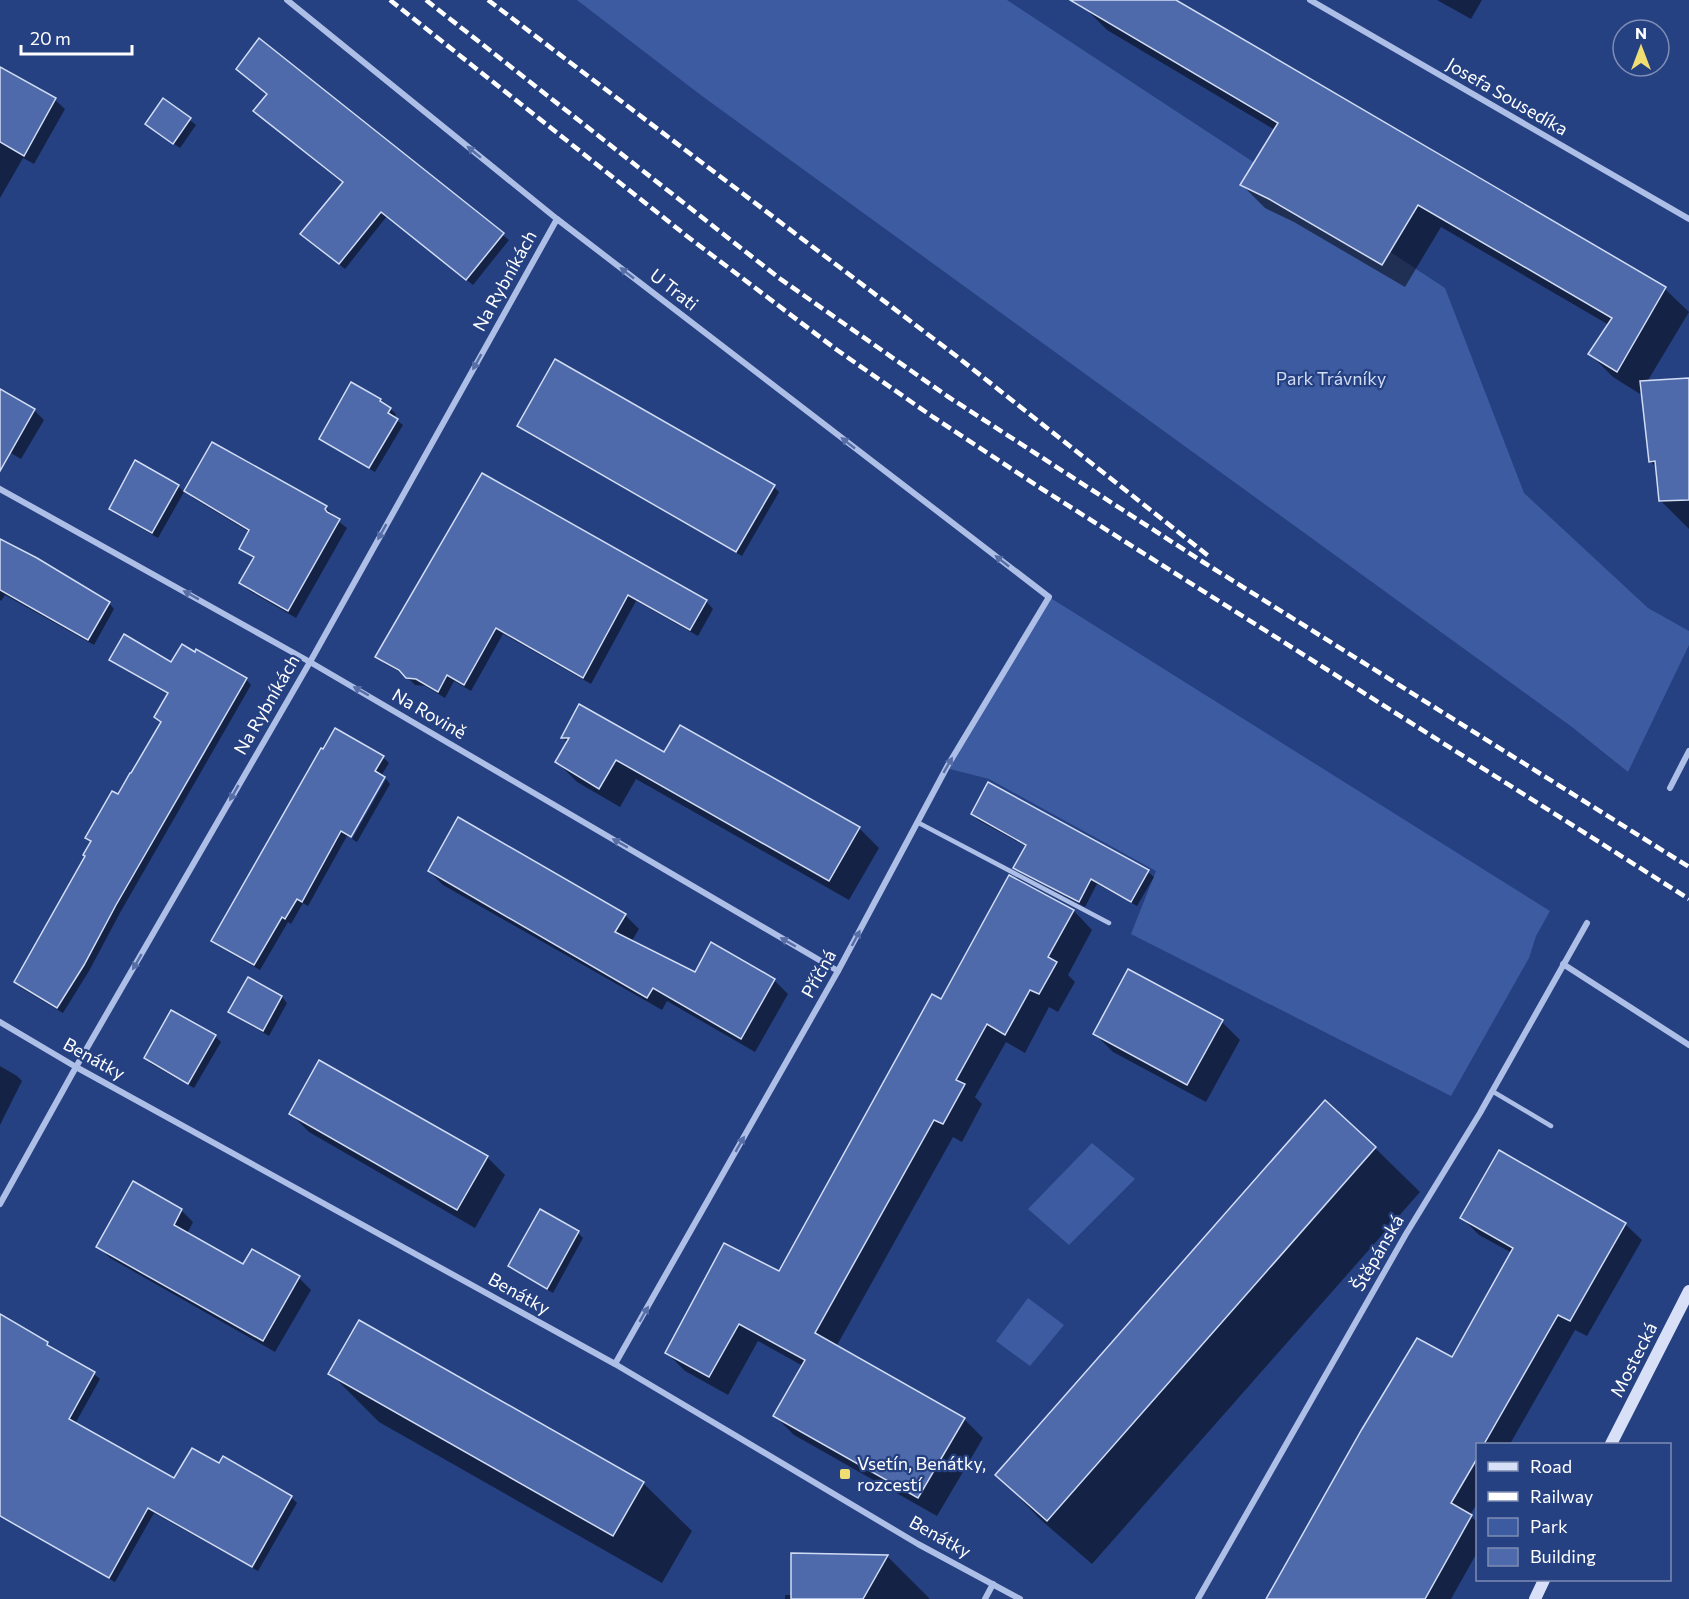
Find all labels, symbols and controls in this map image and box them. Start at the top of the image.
scale bar [21,18,132,56]
north arrow [1611,18,1671,78]
text: N [1635,23,1647,42]
text: 20 m [30,27,71,49]
street label: Josefa Sousedíka [1443,52,1572,140]
one-way arrow [466,145,482,158]
street label: Na Rybníkách [467,226,541,335]
street label: U Trati [646,264,703,315]
one-way arrow [619,267,634,279]
one-way arrow [472,354,482,371]
park label: Park Trávníky [1276,367,1386,389]
one-way arrow [840,437,855,449]
one-way arrow [377,524,387,541]
one-way arrow [995,556,1010,568]
one-way arrow [183,590,199,601]
street label: Na Rybníkách [229,651,304,758]
street label: Na Rovině [388,683,471,743]
one-way arrow [353,686,369,697]
one-way arrow [942,757,953,773]
one-way arrow [229,785,239,802]
one-way arrow [611,838,628,848]
one-way arrow [851,929,861,946]
one-way arrow [780,936,796,947]
street label: Příčná [796,946,840,1001]
one-way arrow [131,954,142,970]
street label: Benátky [60,1032,129,1084]
one-way arrow [735,1135,745,1152]
street label: Štěpánská [1346,1210,1408,1295]
street label: Benátky [485,1267,554,1319]
one-way arrow [638,1305,648,1322]
street label: Mostecká [1605,1319,1661,1400]
legend [1476,1443,1671,1581]
place label: Vsetín, Benátky, rozcestí [857,1452,986,1495]
text: Road [1530,1455,1572,1477]
marker: Vsetín, Benátky, rozcestí [838,1467,852,1481]
text: Railway [1530,1485,1593,1507]
street label: Benátky [906,1510,975,1562]
text: Park [1530,1515,1568,1537]
text: Building [1530,1545,1596,1567]

